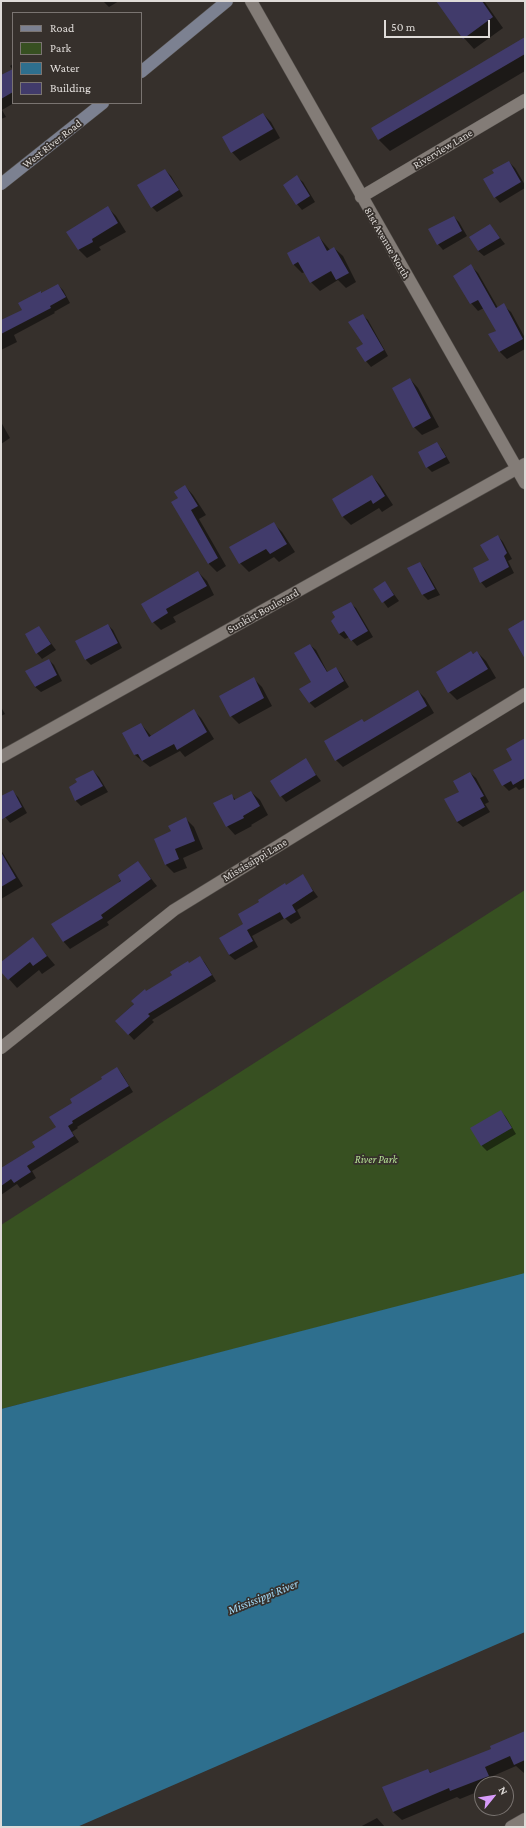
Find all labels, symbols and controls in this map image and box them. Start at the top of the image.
legend [12,12,142,104]
scale bar [386,12,492,38]
text: 50 m [391,20,415,34]
text: Road [50,21,74,35]
text: Park [50,41,71,55]
text: Water [50,61,79,75]
text: Building [50,81,91,95]
street label: West River Road [20,117,84,171]
street label: Riverview Lane [411,126,475,172]
street label: 81st Avenue North [361,205,413,281]
street label: Sunkist Boulevard [225,586,301,636]
street label: Mississippi Lane [220,836,290,884]
park label: River Park [355,1153,397,1167]
water label: Mississippi River [226,1576,300,1618]
north arrow [474,1776,514,1816]
text: N [496,1784,511,1797]

